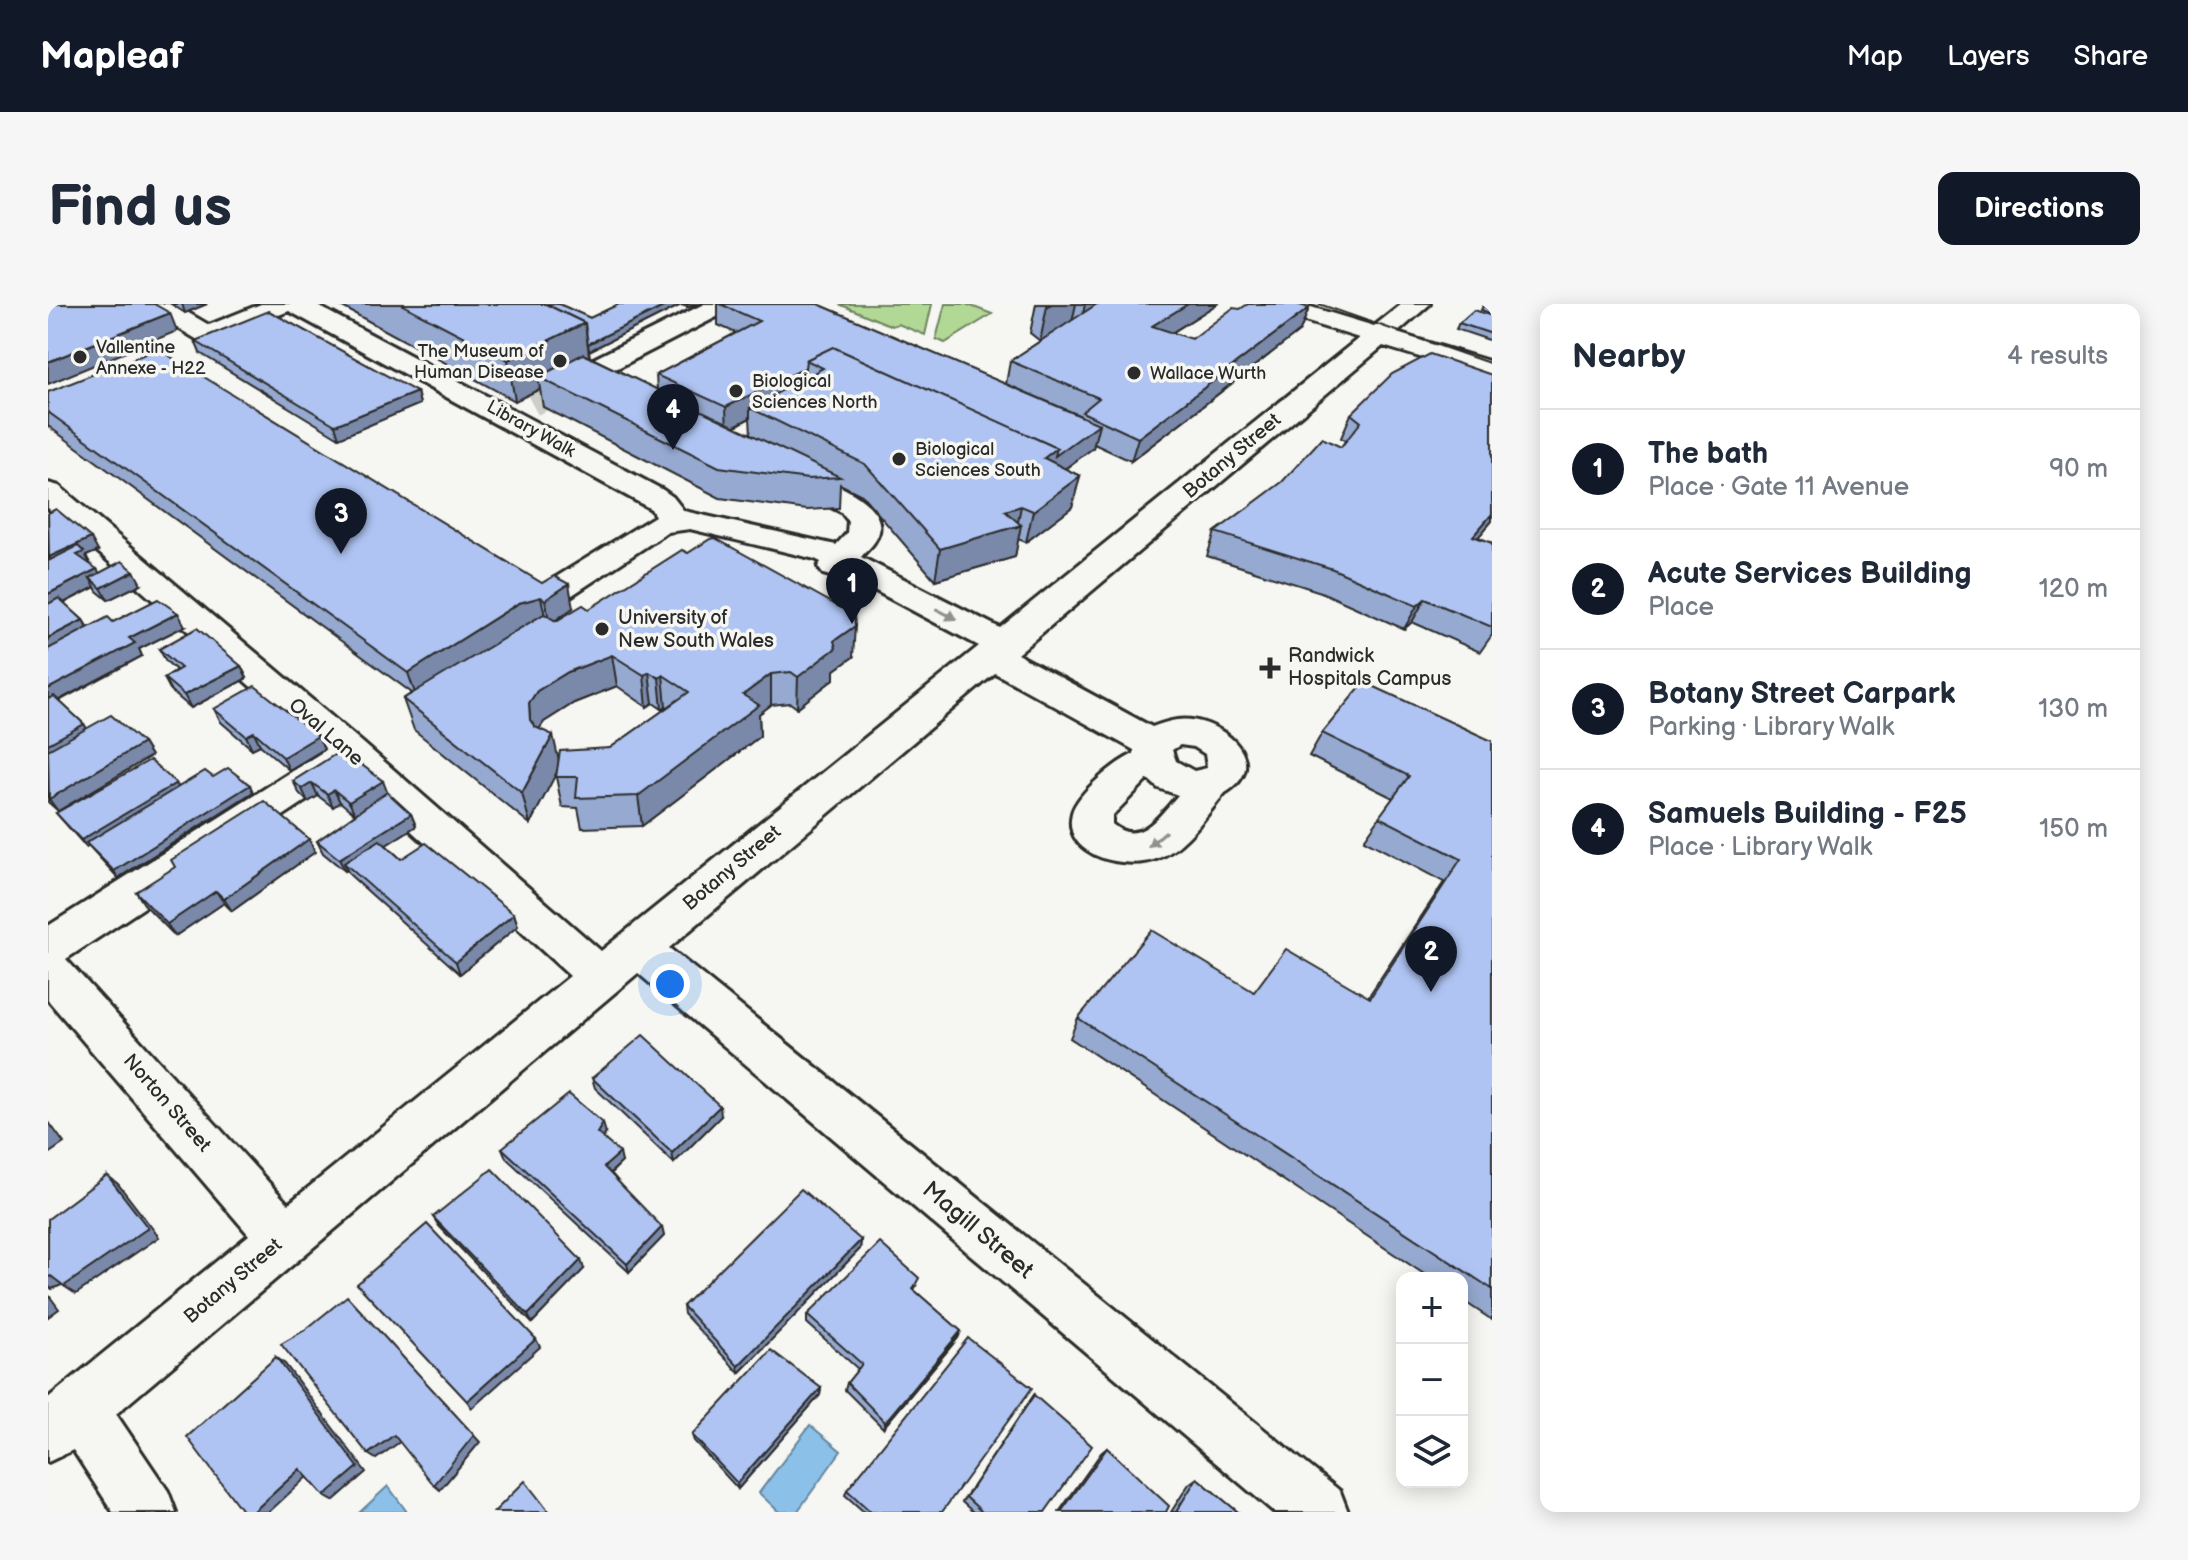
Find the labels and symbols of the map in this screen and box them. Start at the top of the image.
place label: Vallentine Annexe - H22 [96,337,206,379]
place label: The Museum of Human Disease [414,341,544,383]
marker: Vallentine Annexe - H22 [71,348,89,366]
marker: The Museum of Human Disease [551,352,569,370]
place label: Wallace Wurth [1150,363,1266,384]
marker: Wallace Wurth [1125,364,1143,382]
place label: Biological Sciences North [752,371,878,413]
marker: Biological Sciences North [727,382,745,400]
pin: 4 [647,384,699,450]
street label: Library Walk [483,396,579,462]
street label: Botany Street [1178,408,1286,504]
place label: Biological Sciences South [915,439,1041,481]
marker: Biological Sciences South [890,450,908,468]
pin: 3 [315,488,367,554]
pin: 1 [826,558,878,624]
place label: University of New South Wales [618,606,774,653]
one-way arrow [935,608,958,621]
marker: University of New South Wales [593,620,611,638]
place label: Randwick Hospitals Campus [1288,644,1451,691]
marker: Randwick Hospitals Campus [1259,657,1281,679]
street label: Oval Lane [284,693,368,771]
street label: Botany Street [678,820,786,916]
one-way arrow [1147,830,1167,847]
pin: 2 [1405,926,1457,992]
your location [650,964,690,1004]
street label: Norton Street [118,1049,216,1157]
street label: Magill Street [916,1175,1040,1285]
street label: Botany Street [179,1233,287,1329]

